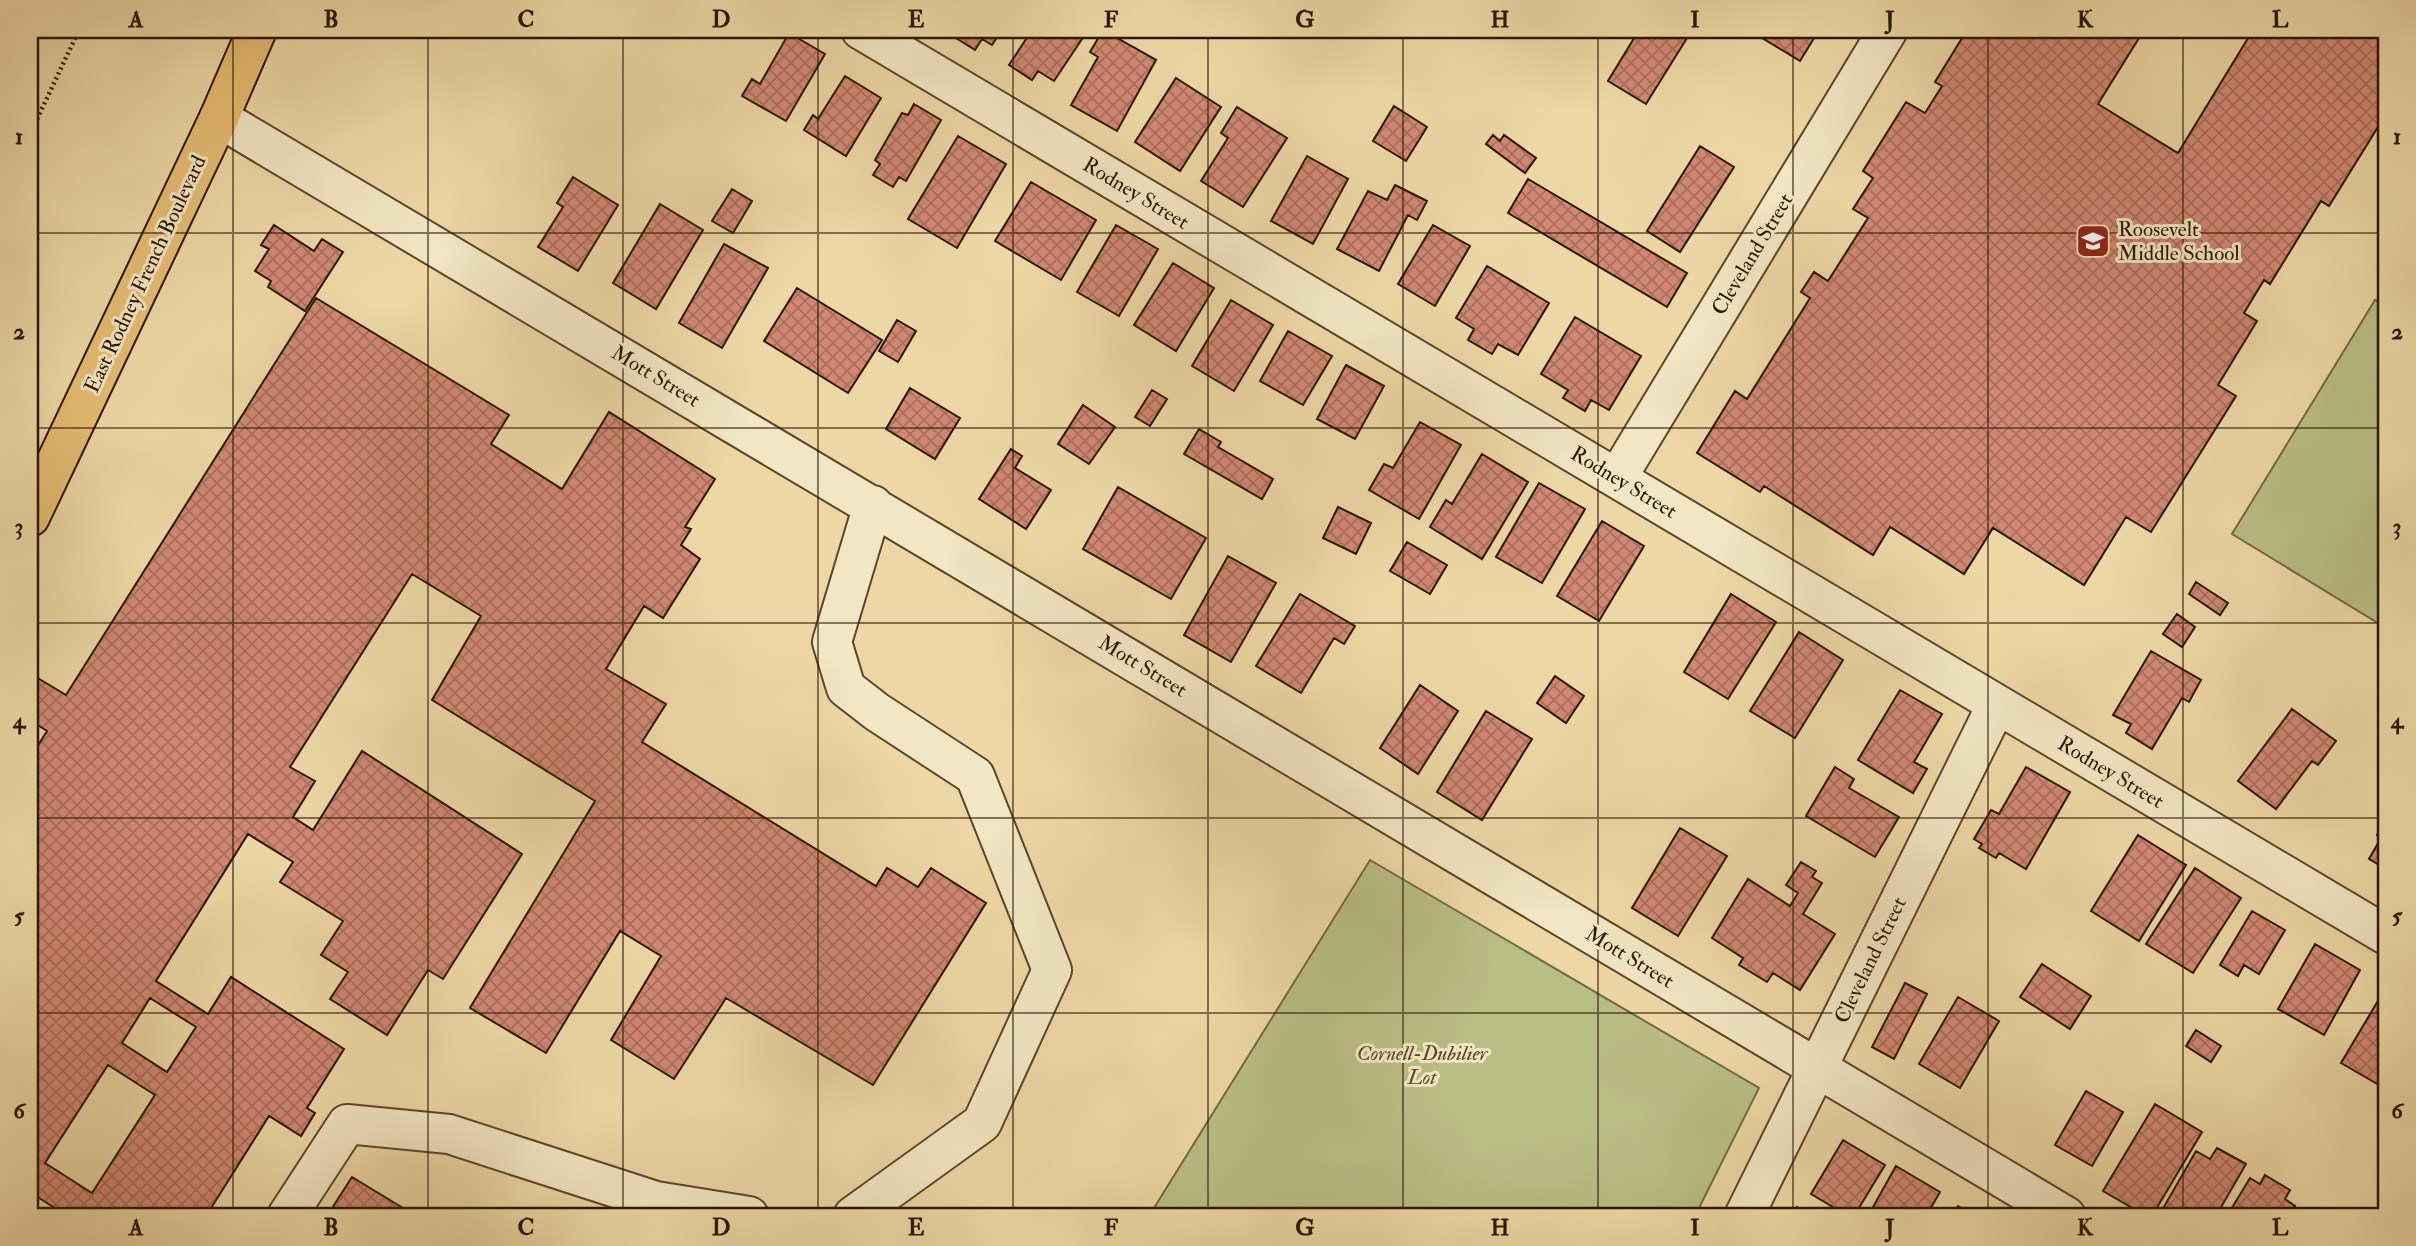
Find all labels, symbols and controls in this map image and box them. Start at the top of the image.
text: A [128,5,144,34]
text: B [323,5,339,34]
text: C [518,5,534,34]
text: D [712,5,730,34]
text: E [908,5,925,34]
text: F [1104,5,1119,34]
text: G [1295,5,1315,34]
text: H [1491,5,1510,34]
text: I [1690,5,1700,34]
text: J [1884,5,1895,35]
text: K [2077,5,2094,34]
text: L [2272,5,2289,34]
text: 1 [15,122,23,151]
text: 1 [2393,122,2401,151]
street label: East Rodney French Boulevard [78,151,213,397]
street label: Rodney Street [1078,151,1194,236]
street label: Cleveland Street [1706,188,1799,320]
place label: Roosevelt Middle School [2118,216,2240,267]
school or university icon: Roosevelt Middle School [2074,222,2112,260]
text: 2 [13,317,25,346]
text: 2 [2391,317,2403,346]
street label: Mott Street [606,339,705,414]
street label: Rodney Street [1566,440,1682,525]
text: 3 [15,512,23,541]
text: 3 [2393,512,2401,541]
street label: Mott Street [1093,629,1192,704]
text: 4 [12,706,27,735]
text: 4 [2390,706,2405,735]
street label: Rodney Street [2053,730,2169,815]
street label: Cleveland Street [1828,892,1913,1028]
text: 5 [14,901,25,930]
text: 5 [2392,901,2403,930]
street label: Mott Street [1580,920,1679,995]
park label: Cornell-Dubilier Lot [1357,1040,1489,1091]
text: 6 [13,1096,27,1125]
text: 6 [2391,1096,2405,1125]
text: A [128,1213,144,1242]
text: B [323,1213,339,1242]
text: C [518,1213,534,1242]
text: D [712,1213,730,1242]
text: E [908,1213,925,1242]
text: F [1104,1213,1119,1242]
text: G [1295,1213,1315,1242]
text: H [1491,1213,1510,1242]
text: I [1690,1213,1700,1242]
text: J [1884,1213,1895,1243]
text: K [2077,1213,2094,1242]
text: L [2272,1213,2289,1242]

